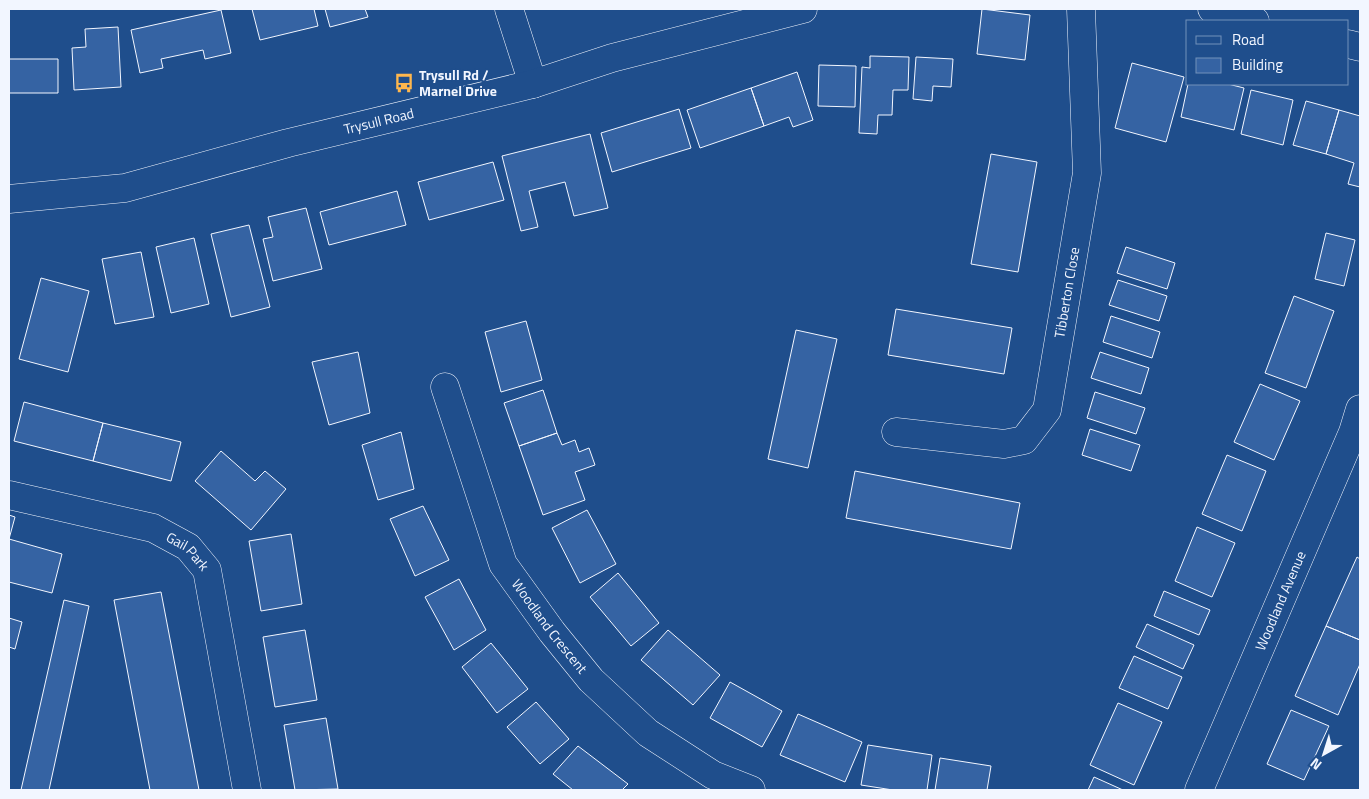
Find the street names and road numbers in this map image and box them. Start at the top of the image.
street label: Trysull Road [341,102,416,139]
street label: Tibberton Close [1048,245,1084,340]
street label: Gail Park [163,526,215,575]
street label: Woodland Avenue [1249,548,1311,654]
street label: Woodland Crescent [507,574,593,678]

